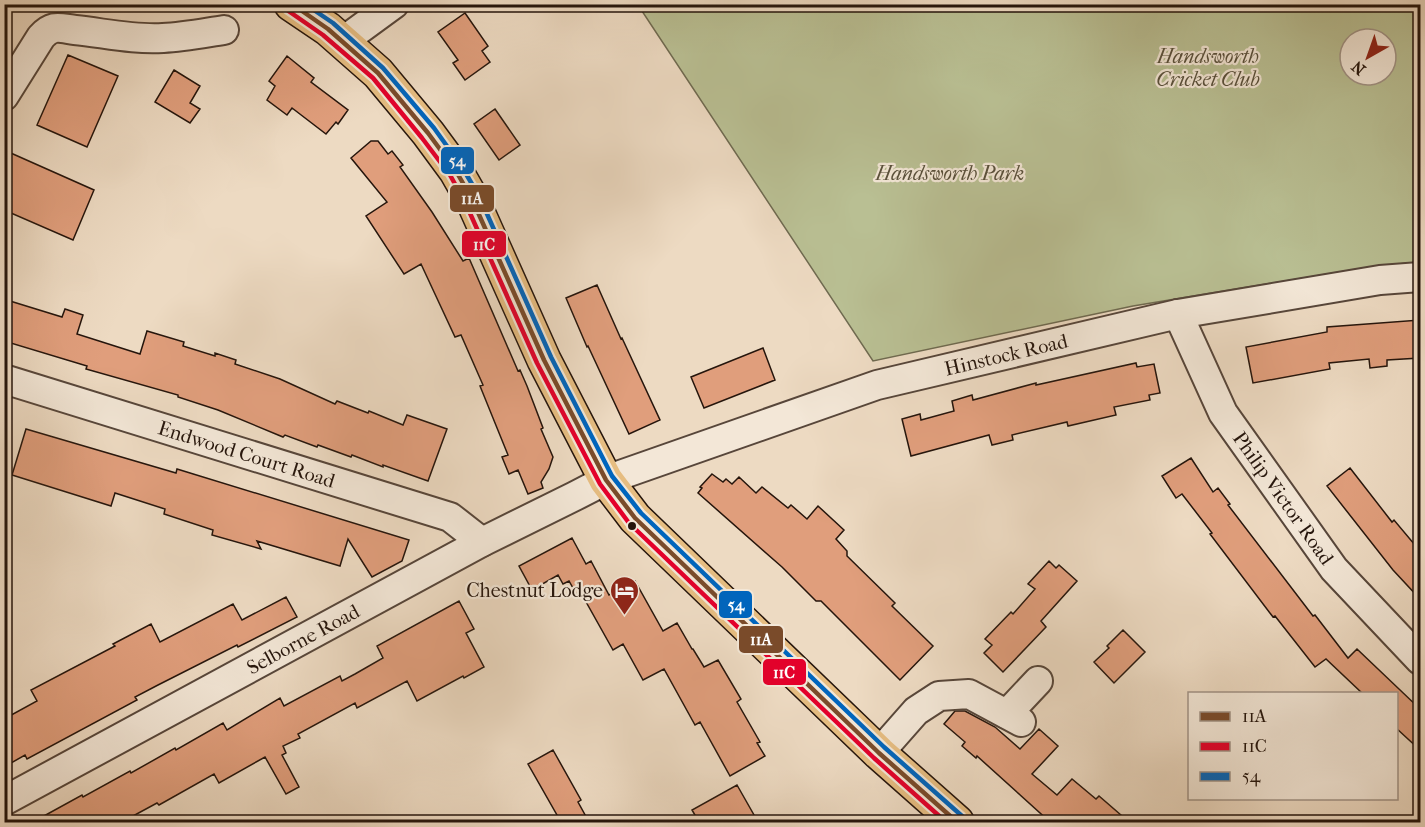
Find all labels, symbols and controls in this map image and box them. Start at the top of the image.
north arrow [1338,27,1398,87]
park label: Handsworth Cricket Club [1156,45,1260,91]
text: N [1347,56,1369,79]
line badge: 54 [440,146,475,175]
text: 54 [449,151,467,171]
park label: Handsworth Park [875,162,1024,185]
line badge: 11A [449,184,495,213]
text: 11A [461,189,484,208]
line badge: 11C [461,230,507,258]
text: 11C [473,235,495,254]
street label: Hinstock Road [942,329,1071,380]
street label: Endwood Court Road [155,416,339,493]
street label: Philip Victor Road [1228,427,1339,570]
unlabelled marker [626,520,638,532]
hotel icon: Chestnut Lodge [608,574,640,616]
place label: Chestnut Lodge [466,579,603,602]
line badge: 54 [718,590,753,619]
text: 54 [728,595,746,615]
street label: Selborne Road [243,599,364,679]
line badge: 11A [738,625,784,654]
text: 11A [750,630,773,649]
line badge: 11C [762,658,807,686]
text: 11C [773,663,795,682]
legend [1188,692,1398,800]
text: 11A [1242,706,1267,727]
text: 11C [1242,736,1267,757]
text: 54 [1242,766,1261,787]

